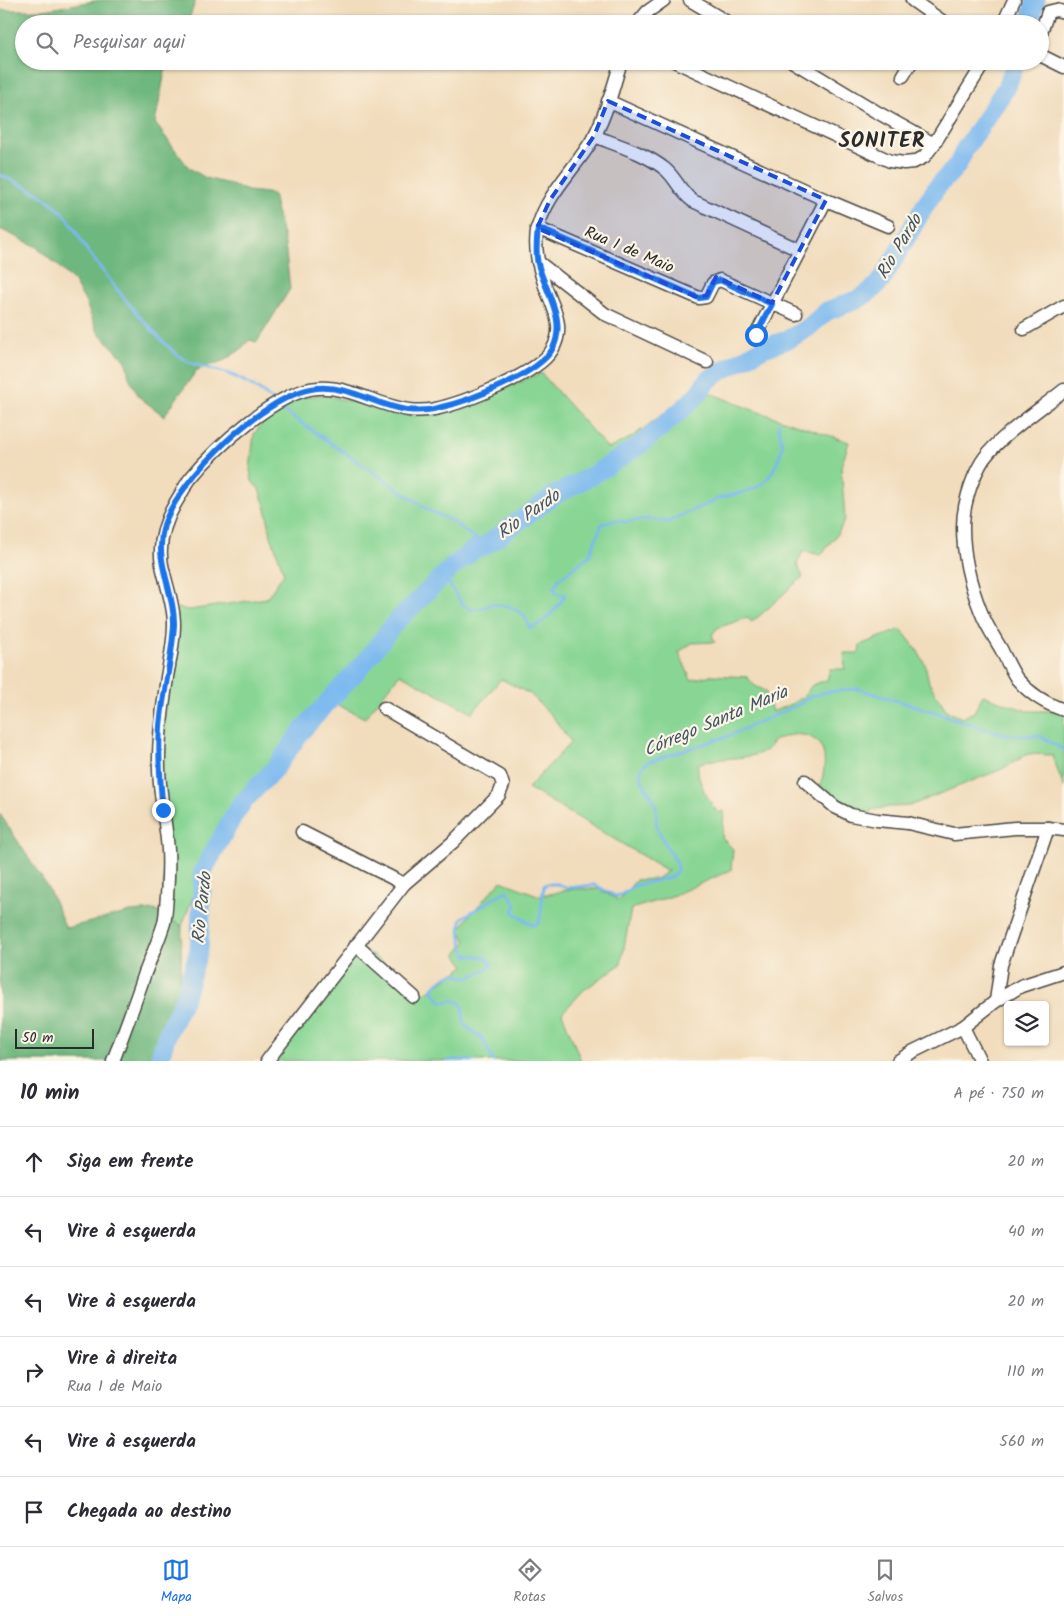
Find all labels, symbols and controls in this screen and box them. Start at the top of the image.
search box [15,15,1049,70]
text: Pesquisar aqui [73,28,185,58]
icon: search [33,29,61,57]
district label: SONITER [839,125,925,158]
water label: Rio Pardo [869,207,932,285]
street label: Rua 1 de Maio [580,220,678,280]
route start [745,324,768,347]
water label: Rio Pardo [491,482,568,547]
water label: Córrego Santa Maria [639,678,794,766]
route end [152,799,175,822]
water label: Rio Pardo [185,869,221,945]
map controls [1004,1001,1049,1046]
button: layers [1004,1001,1049,1046]
scale bar [15,1026,94,1049]
text: 50 m [22,1027,53,1049]
text: 10 min [20,1077,80,1110]
text: A pé · 750 m [953,1081,1044,1106]
text: Siga em frente [67,1147,194,1177]
icon: ahead [20,1148,48,1176]
text: 20 m [1008,1149,1044,1174]
text: Vire à esquerda [67,1217,196,1247]
icon: left [20,1218,48,1246]
text: 40 m [1008,1219,1044,1244]
text: Vire à esquerda [67,1287,196,1317]
icon: left [20,1288,48,1316]
text: 20 m [1008,1289,1044,1314]
text: Vire à direita [67,1344,177,1374]
icon: right [20,1358,48,1386]
text: 110 m [1007,1359,1044,1384]
text: Rua 1 de Maio [67,1374,162,1399]
text: Vire à esquerda [67,1427,196,1457]
icon: left [20,1428,48,1456]
text: 560 m [999,1429,1044,1454]
text: Chegada ao destino [67,1497,232,1527]
icon: arrive [20,1498,48,1526]
tab: Mapa [161,1556,192,1608]
tab: Rotas [513,1556,546,1608]
tab: Salvos [867,1556,903,1608]

